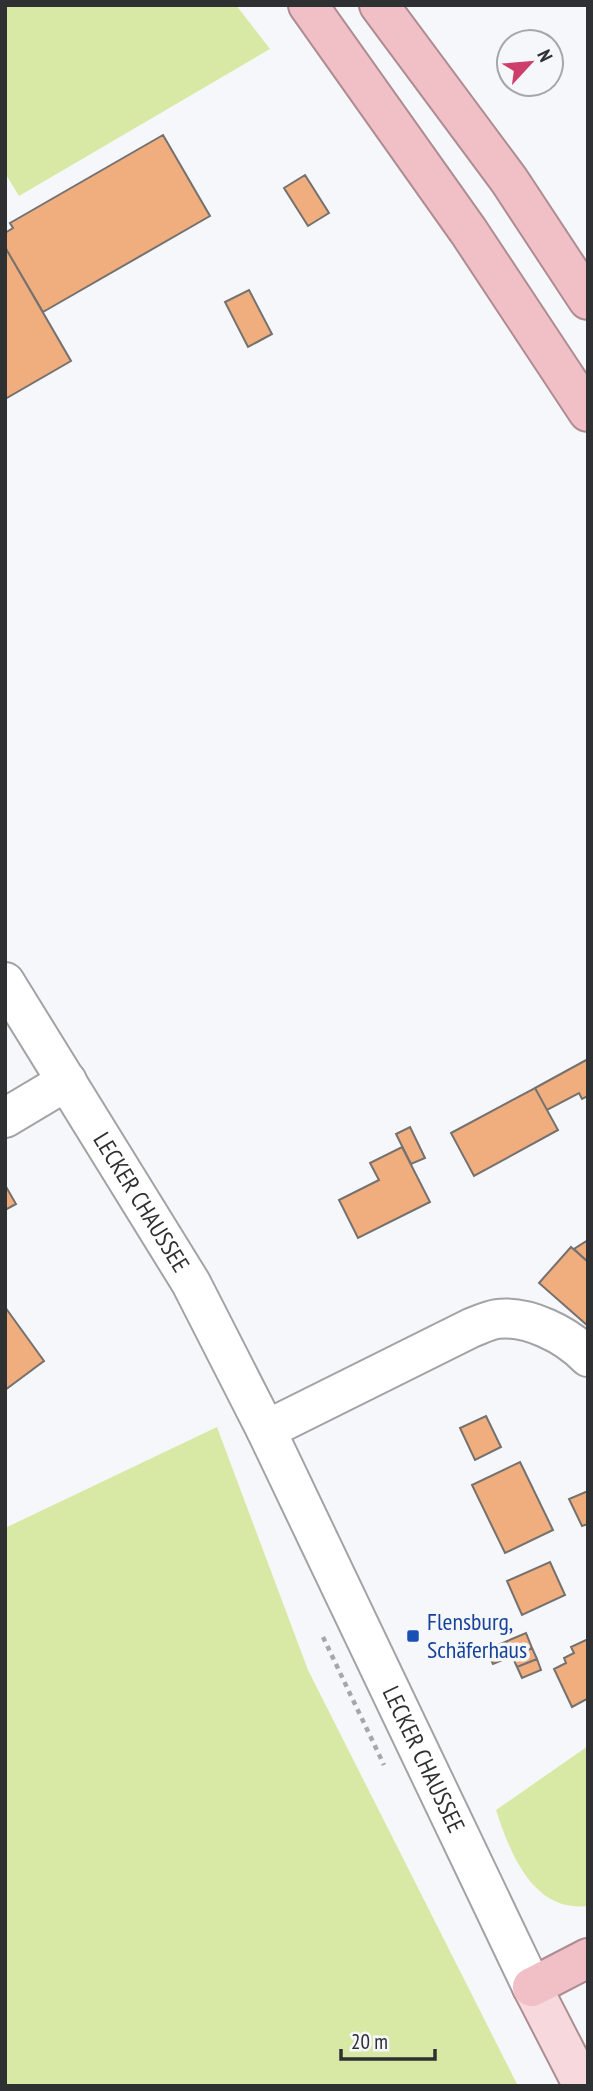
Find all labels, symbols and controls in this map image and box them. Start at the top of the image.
north arrow [495,28,565,98]
text: N [532,46,558,65]
street label: LECKER CHAUSSEE [87,1126,197,1278]
place label: Flensburg, Schäferhaus [427,1606,527,1665]
marker: Flensburg, Schäferhaus [405,1628,421,1644]
street label: LECKER CHAUSSEE [376,1681,472,1838]
scale bar [341,2018,435,2062]
text: 20 m [351,2028,388,2055]

